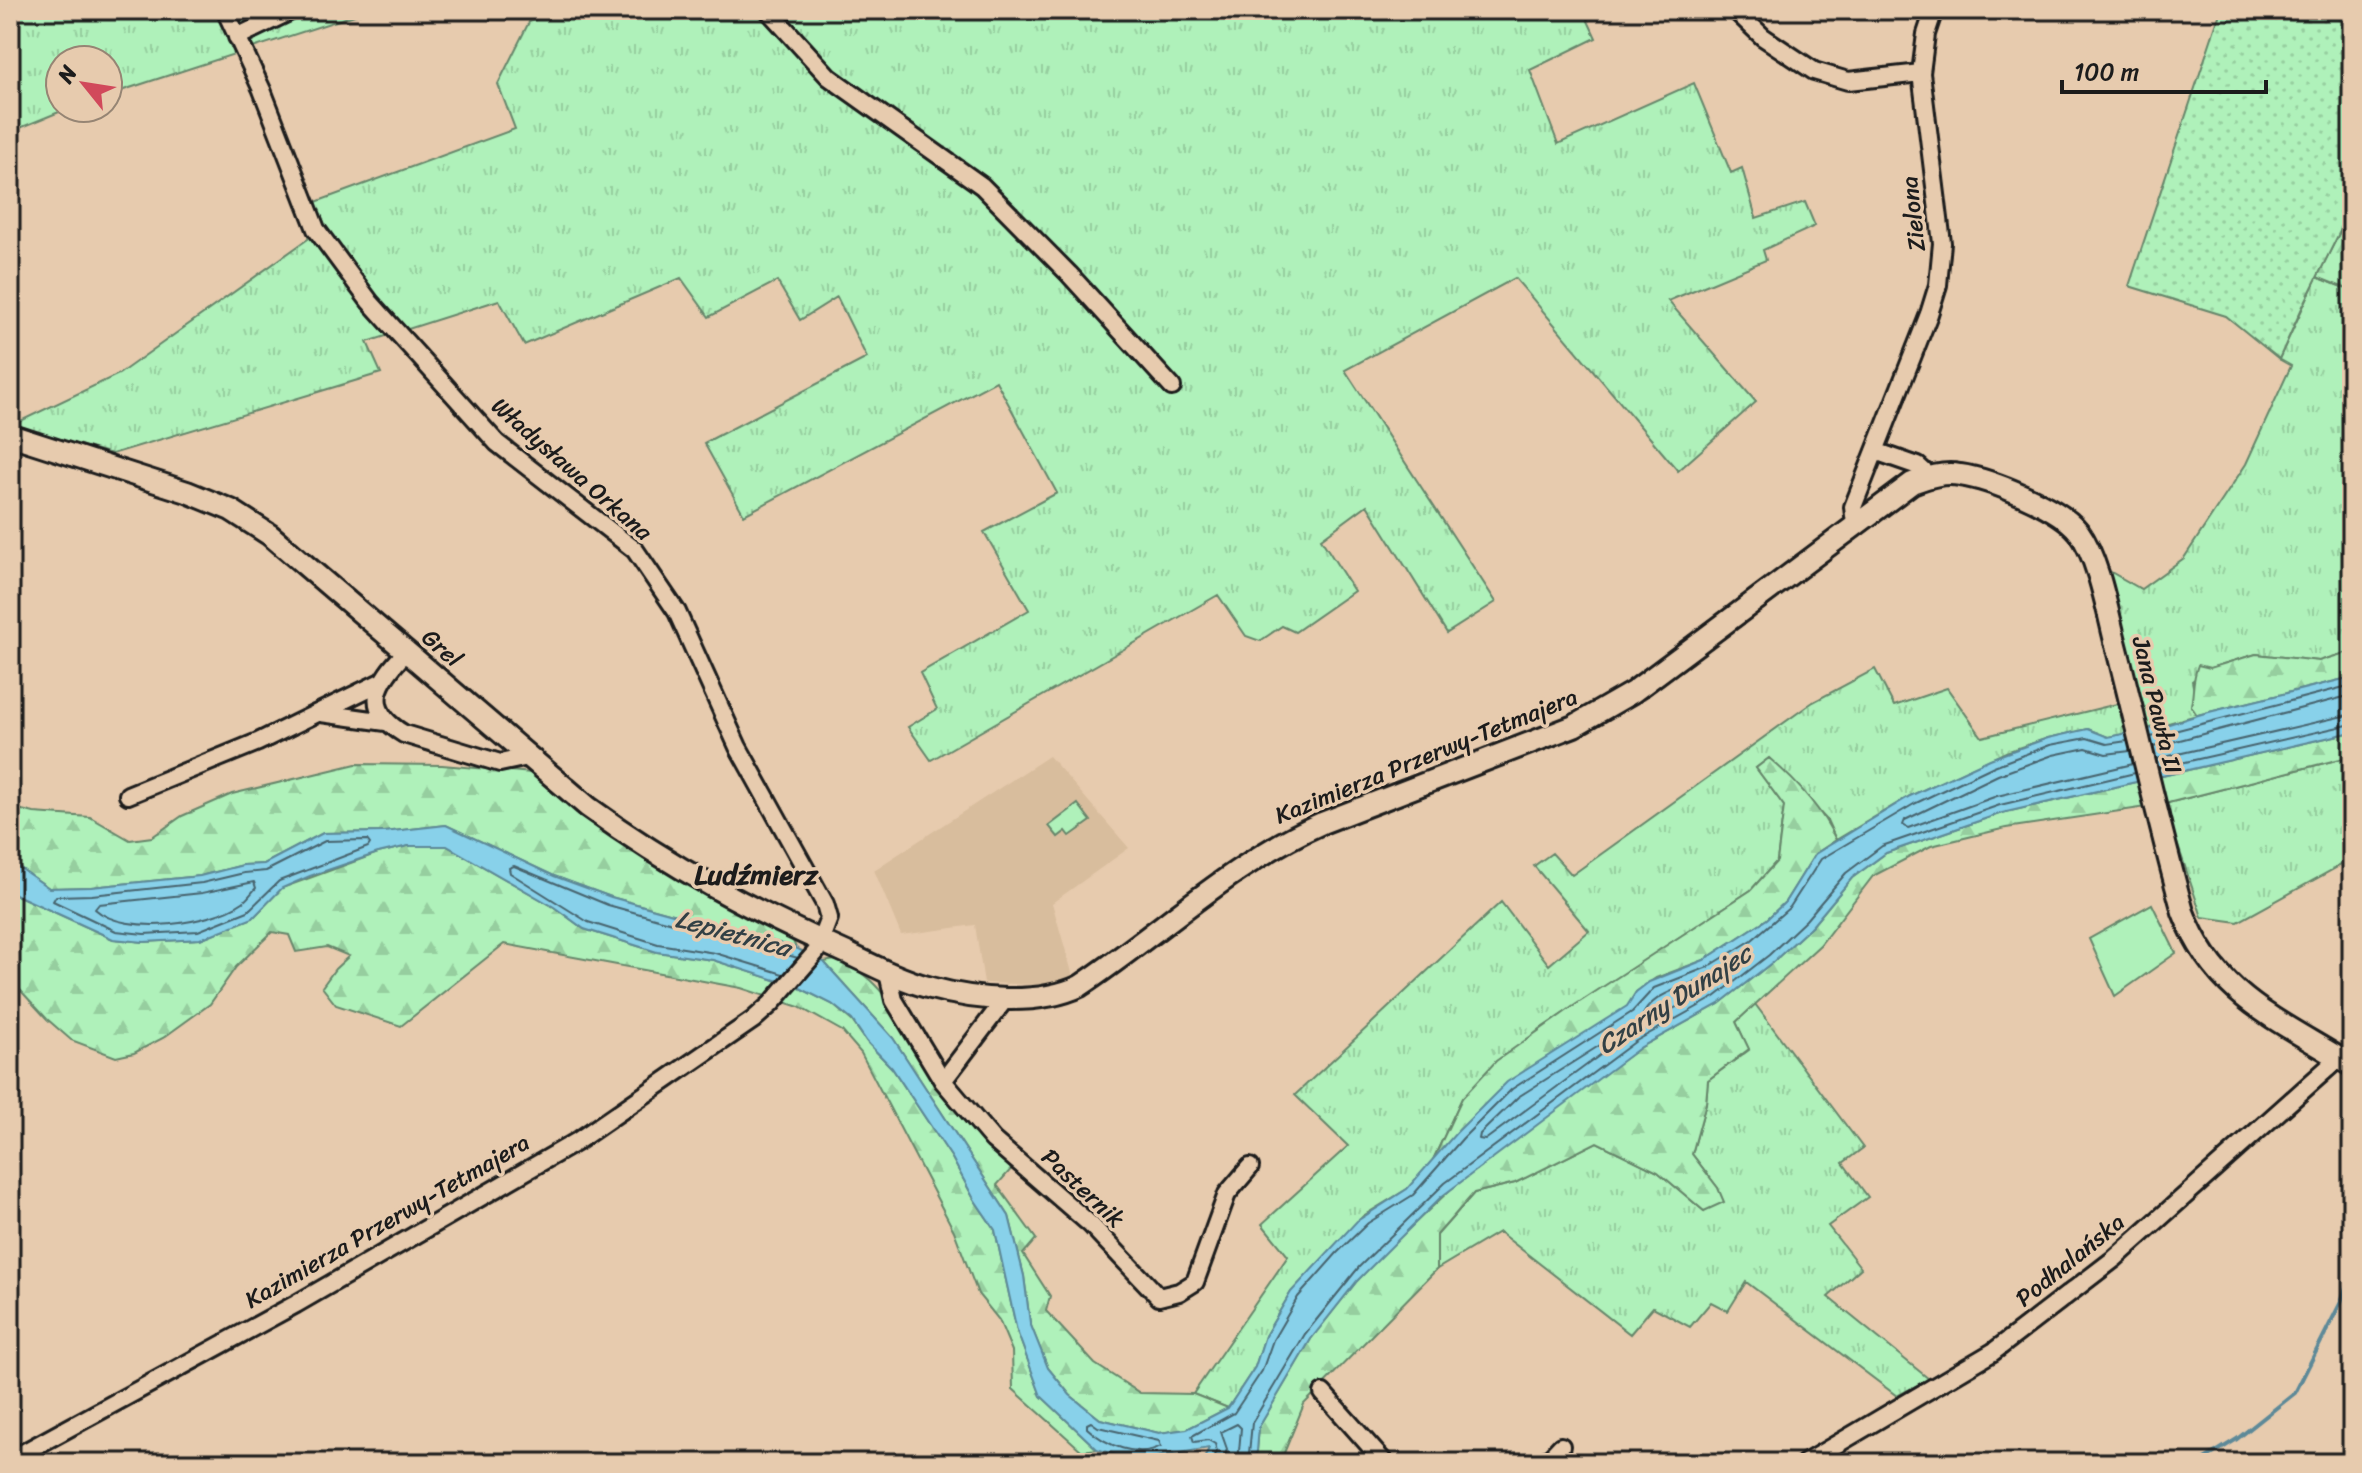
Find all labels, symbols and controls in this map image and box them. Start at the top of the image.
north arrow [44,44,124,124]
scale bar [2062,44,2266,94]
text: 100 m [2074,51,2139,93]
text: N [46,57,88,91]
street label: Zielona [1888,174,1938,254]
street label: Władysława Orkana [482,386,663,552]
street label: Grel [412,618,473,679]
street label: Jana Pawła II [2119,631,2194,779]
street label: Kazimierza Przerwy-Tetmajera [1268,676,1584,836]
district label: Ludźmierz [694,850,819,899]
water label: Lepietnica [670,896,799,971]
water label: Czarny Dunajec [1587,930,1763,1067]
street label: Kazimierza Przerwy-Tetmajera [236,1122,538,1320]
street label: Pasternik [1031,1138,1135,1239]
street label: Podhalańska [2006,1202,2134,1318]

